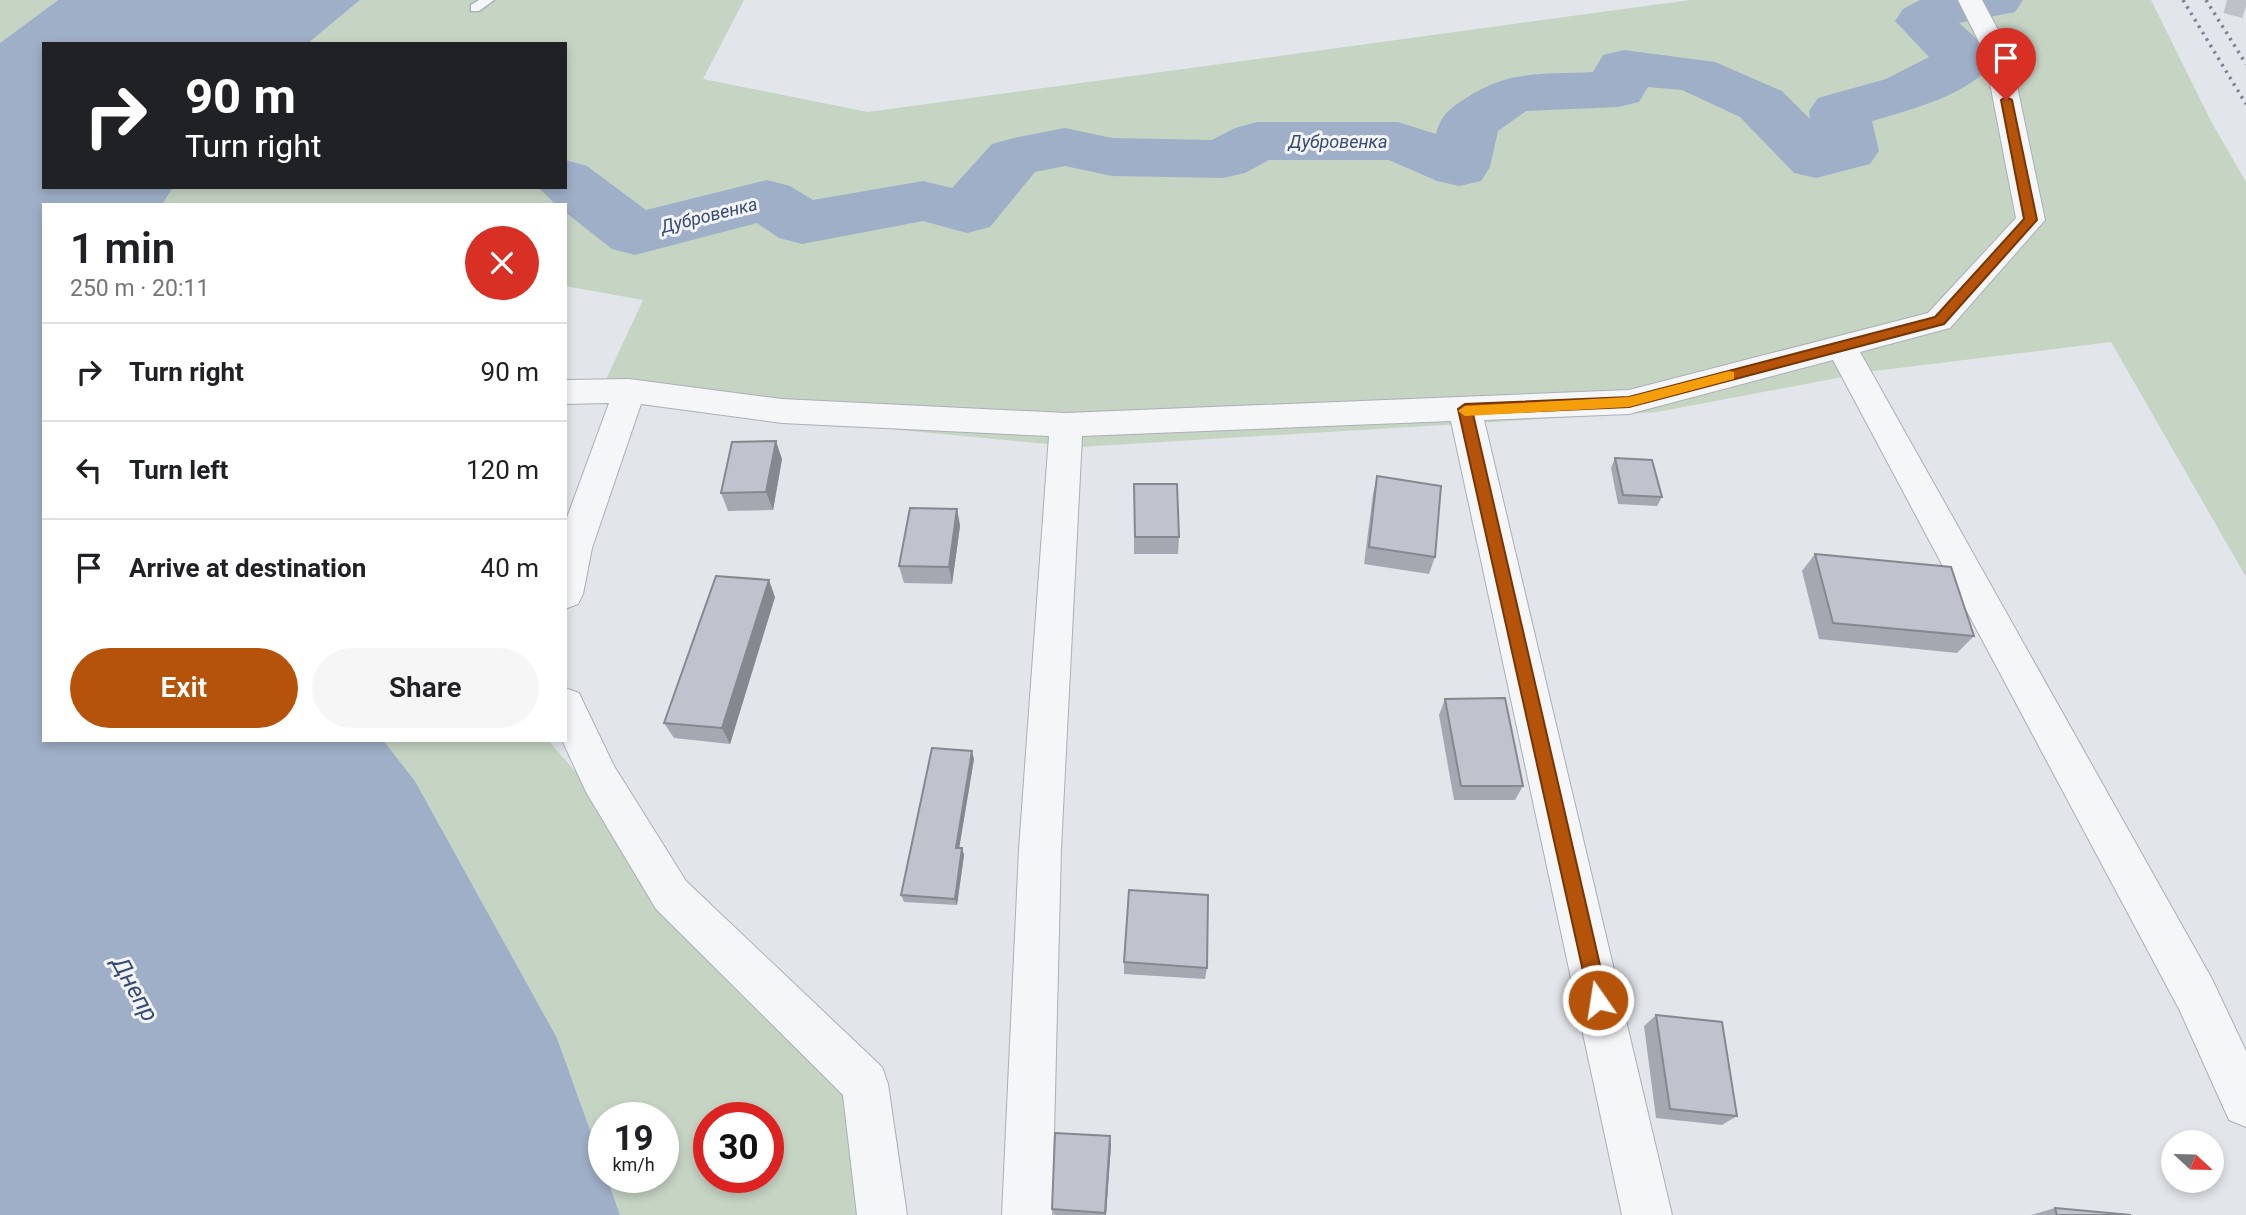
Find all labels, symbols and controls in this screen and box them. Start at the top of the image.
pin [1976,28,2036,100]
icon: arrive [1987,39,2025,77]
text: 90 m [185,68,296,125]
icon: right [70,70,161,161]
text: Turn right [185,127,321,165]
water label: Дубровенка [1287,131,1387,152]
water label: Дубровенка [657,193,760,238]
text: 1 min [70,224,175,273]
button: close [465,226,539,300]
text: 250 m · 20:11 [70,275,209,302]
icon: right [70,353,108,391]
text: Turn right [129,357,244,387]
text: 90 m [481,357,539,387]
icon: left [70,451,108,489]
text: Turn left [129,455,228,485]
text: 120 m [466,455,539,485]
icon: arrive [70,549,108,587]
text: Arrive at destination [129,553,366,583]
text: 40 m [481,553,539,583]
button: Exit [70,648,298,728]
button: Share [312,648,539,728]
water label: Днепр [105,950,164,1026]
position arrow [1561,963,1635,1037]
speed limit sign: 30 [693,1102,784,1193]
text: 19 [613,1118,654,1159]
north arrow [2161,1130,2224,1194]
map controls [2161,1130,2224,1193]
text: km/h [612,1154,655,1175]

